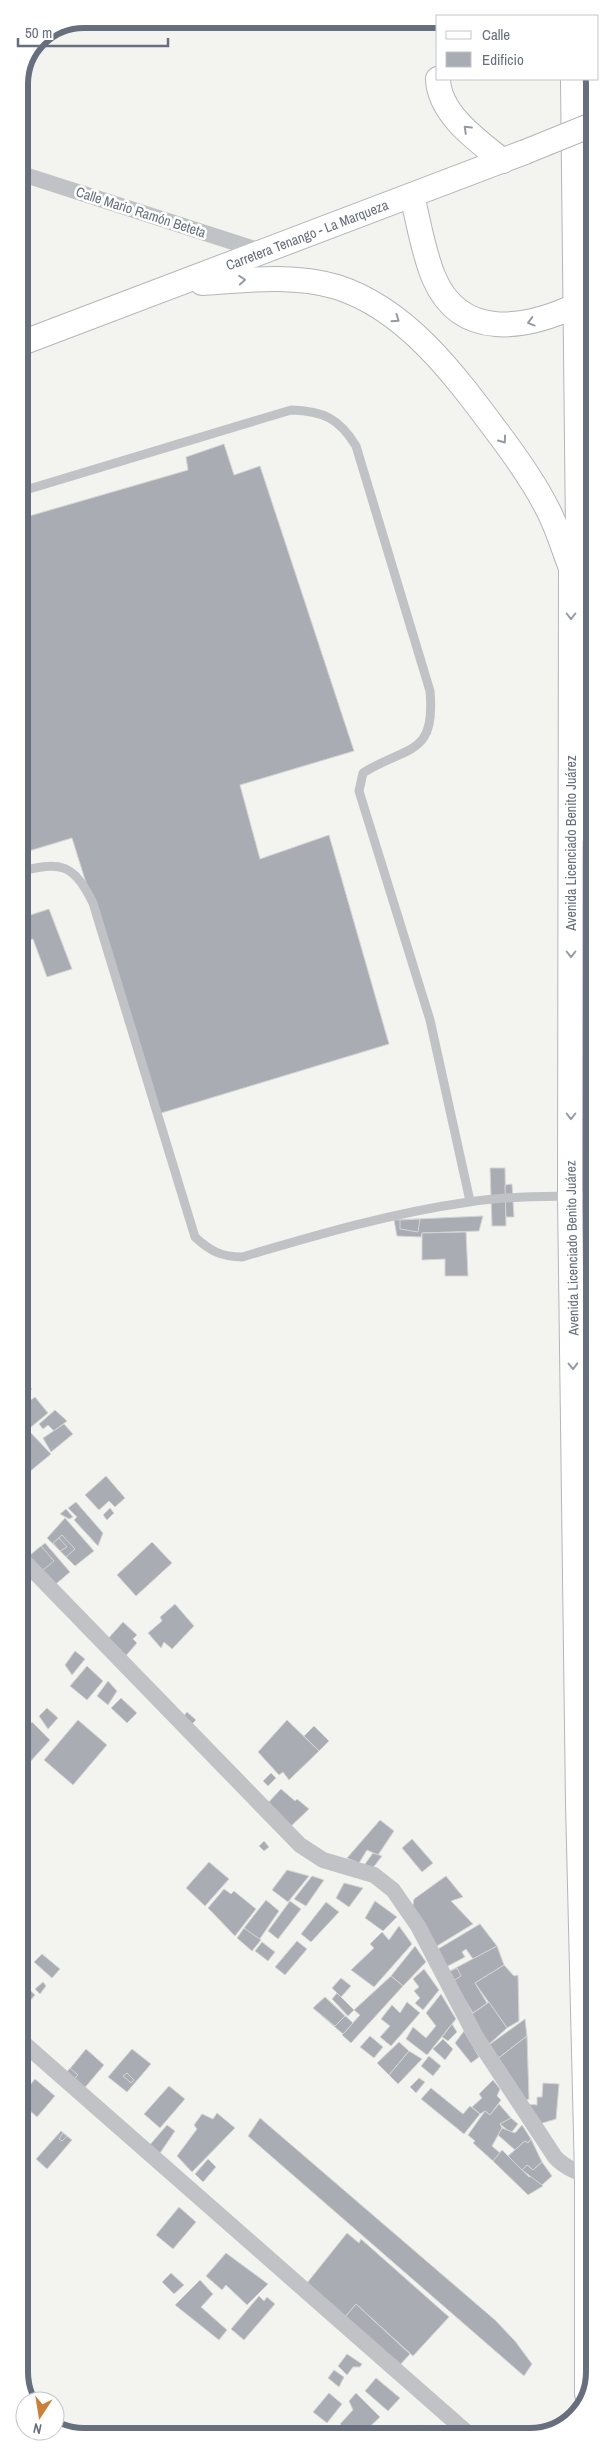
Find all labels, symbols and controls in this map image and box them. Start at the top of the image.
scale bar [18,15,168,47]
legend [436,15,599,80]
text: 50 m [25,22,52,43]
text: Calle [482,24,510,45]
text: Edificio [482,49,524,70]
one-way arrow [463,125,472,134]
street label: Calle Mario Ramón Beteta [74,183,209,242]
street label: Carretera Tenango - La Marqueza [223,195,391,274]
one-way arrow [239,274,247,285]
one-way arrow [390,313,399,323]
one-way arrow [527,316,536,327]
one-way arrow [498,434,506,443]
one-way arrow [566,613,576,621]
street label: Avenida Licenciado Benito Juárez [562,755,580,932]
one-way arrow [566,950,576,958]
one-way arrow [566,1113,576,1121]
street label: Avenida Licenciado Benito Juárez [561,1160,583,1337]
one-way arrow [568,1363,578,1371]
north arrow [15,2391,65,2441]
text: N [31,2419,43,2438]

